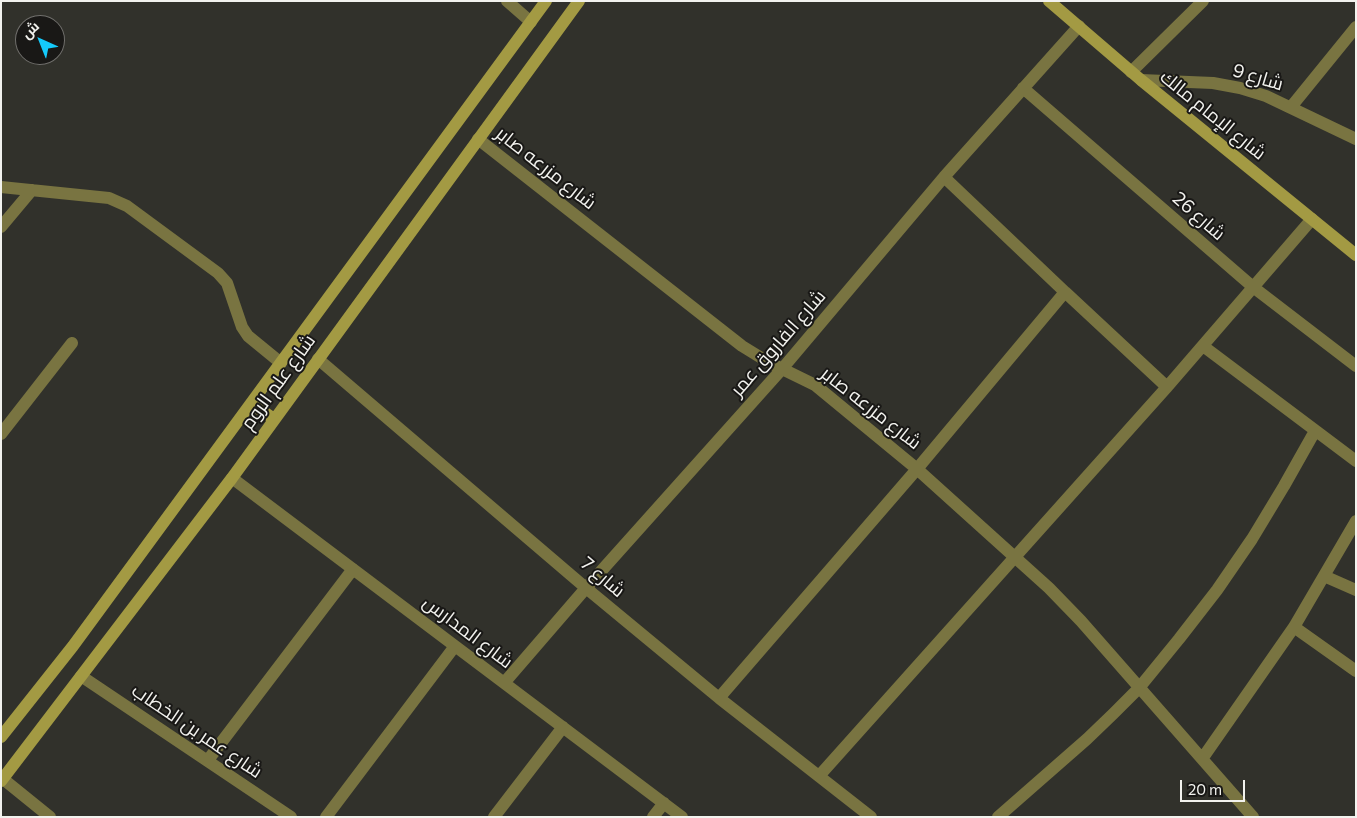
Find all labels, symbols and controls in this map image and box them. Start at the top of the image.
north arrow [15,15,65,65]
text: ش [18,17,42,42]
street label: شارع 9 [1230,59,1286,95]
street label: شارع الإمام مالك [1155,65,1271,165]
street label: شارع مزرعه صابر [491,122,601,214]
street label: شارع 26 [1168,187,1230,245]
street label: شارع الفاروق عمر [726,285,830,401]
street label: شارع علم الروم [236,330,320,434]
street label: شارع مزرعه صابر [816,362,926,454]
street label: شارع 7 [576,552,630,602]
street label: شارع المدارس [418,591,518,673]
street label: شارع عمر بن الخطاب [127,679,267,783]
scale bar [1182,770,1247,802]
text: 20 m [1188,780,1222,798]

